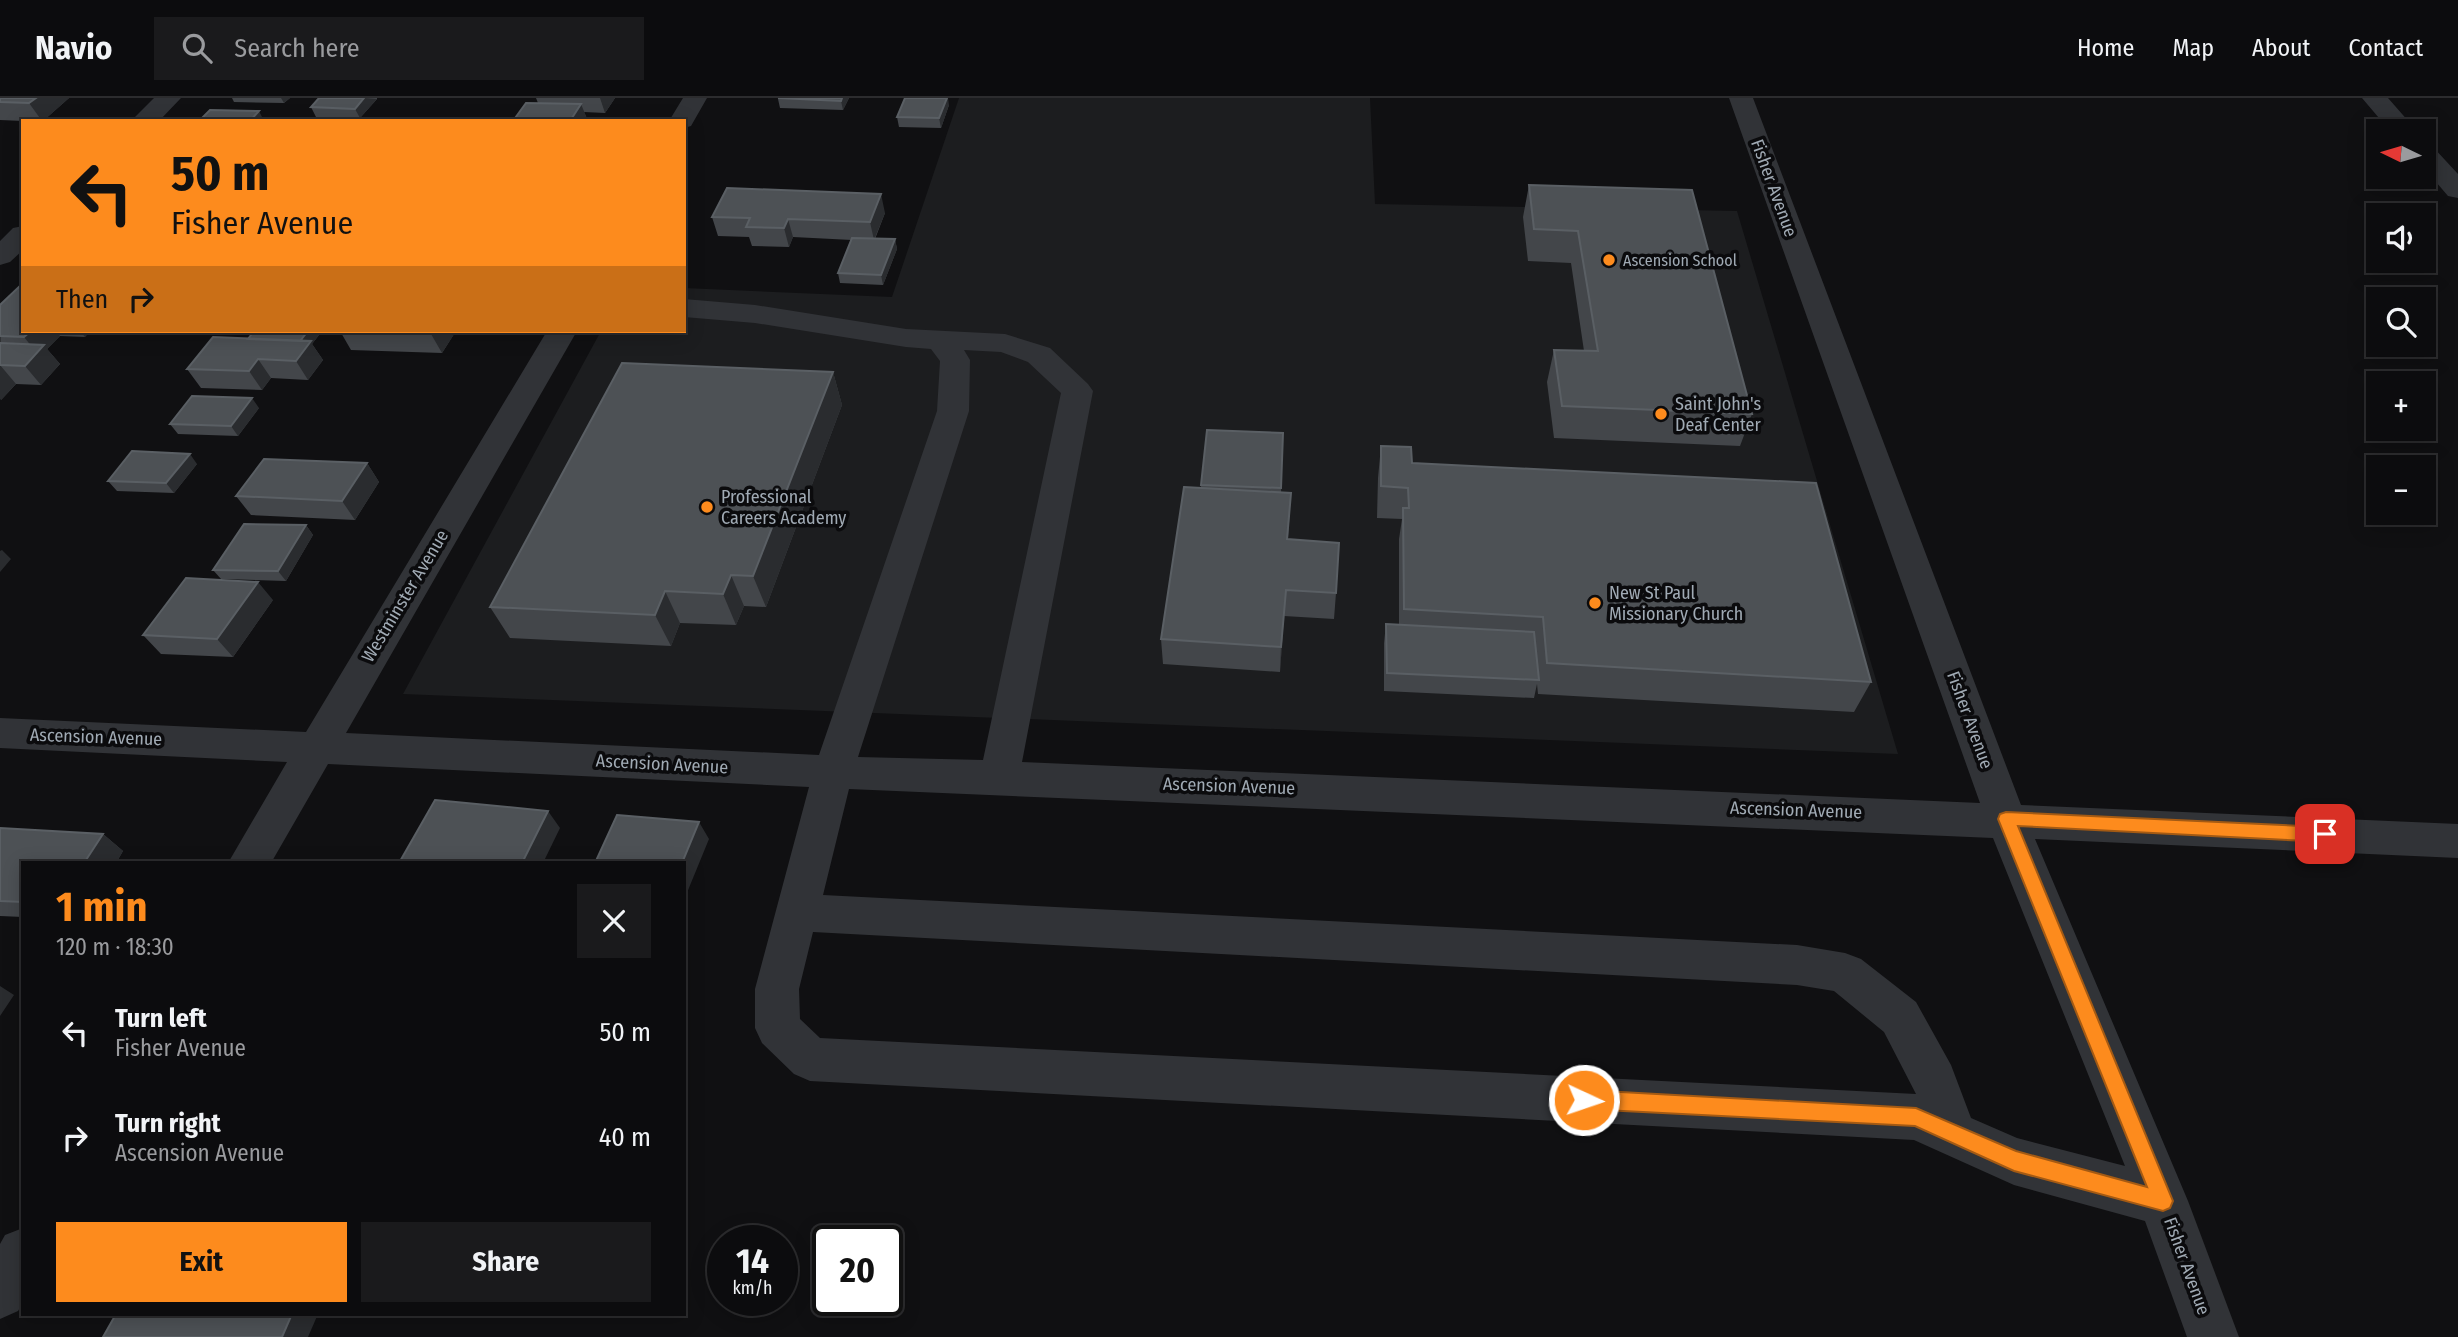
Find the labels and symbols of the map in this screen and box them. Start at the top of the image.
north arrow [2366,119,2436,189]
street label: Fisher Avenue [1746,136,1802,240]
place label: Ascension School [1623,251,1737,270]
marker: Ascension School [1601,252,1617,268]
place label: Saint John's Deaf Center [1675,393,1762,436]
marker: Saint John's Deaf Center [1653,406,1669,422]
place label: Professional Careers Academy [721,486,846,529]
marker: Professional Careers Academy [699,499,715,515]
street label: Westminster Avenue [357,526,453,666]
place label: New St Paul Missionary Church [1609,582,1743,625]
marker: New St Paul Missionary Church [1587,595,1603,611]
street label: Fisher Avenue [1942,668,1998,772]
street label: Ascension Avenue [29,724,163,750]
street label: Ascension Avenue [595,750,729,778]
street label: Ascension Avenue [1162,773,1296,799]
street label: Ascension Avenue [1729,797,1863,823]
pin [2295,804,2355,864]
position arrow [1547,1063,1621,1137]
street label: Fisher Avenue [2159,1214,2215,1318]
speed limit sign: 20 [812,1225,903,1316]

